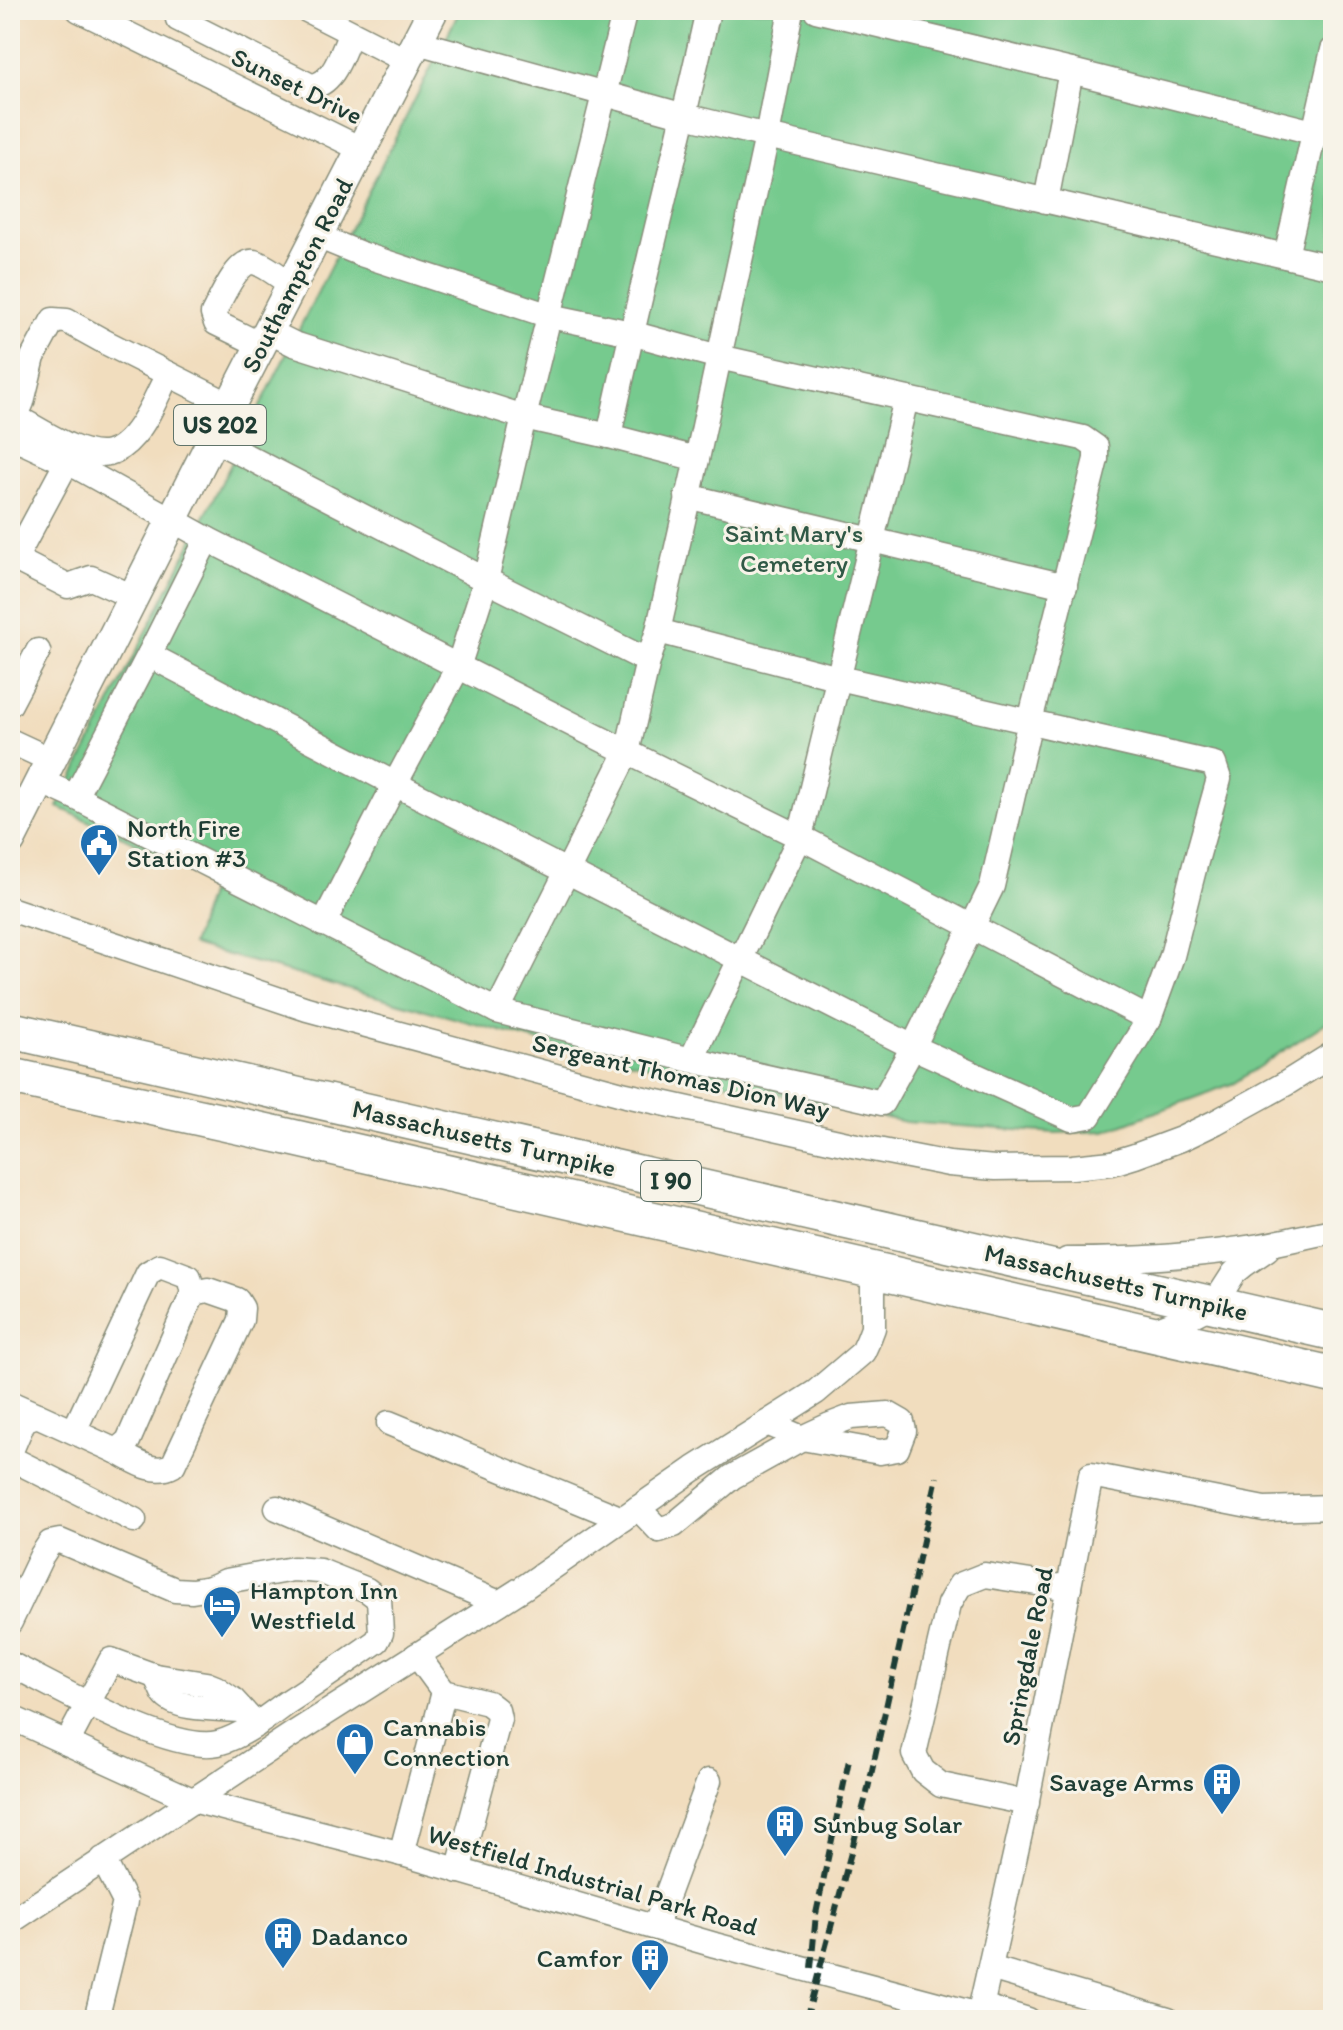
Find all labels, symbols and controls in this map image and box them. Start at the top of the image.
street label: Sunset Drive [226,41,368,131]
street label: Southampton Road [234,172,360,378]
road number: US 202 [174,405,266,445]
park label: Saint Mary's Cemetery [725,517,863,579]
place label: North Fire Station #3 [127,812,246,874]
public building icon: North Fire Station #3 [78,822,120,877]
street label: Sergeant Thomas Dion Way [529,1026,833,1126]
street label: Massachusetts Turnpike [349,1092,619,1184]
road number: I 90 [641,1161,701,1201]
street label: Massachusetts Turnpike [981,1236,1251,1328]
street label: Springdale Road [994,1563,1060,1748]
place label: Hampton Inn Westfield [250,1574,398,1636]
hotel icon: Hampton Inn Westfield [201,1584,243,1639]
place label: Cannabis Connection [383,1711,510,1773]
shop icon: Cannabis Connection [334,1721,376,1776]
building icon: Savage Arms [1201,1761,1243,1816]
place label: Savage Arms [1049,1766,1194,1798]
building icon: Sunbug Solar [764,1803,806,1858]
place label: Sunbug Solar [813,1808,962,1840]
street label: Westfield Industrial Park Road [424,1817,763,1943]
building icon: Dadanco [262,1915,304,1970]
place label: Dadanco [311,1920,408,1952]
building icon: Camfor [629,1937,671,1992]
place label: Camfor [537,1942,623,1974]

